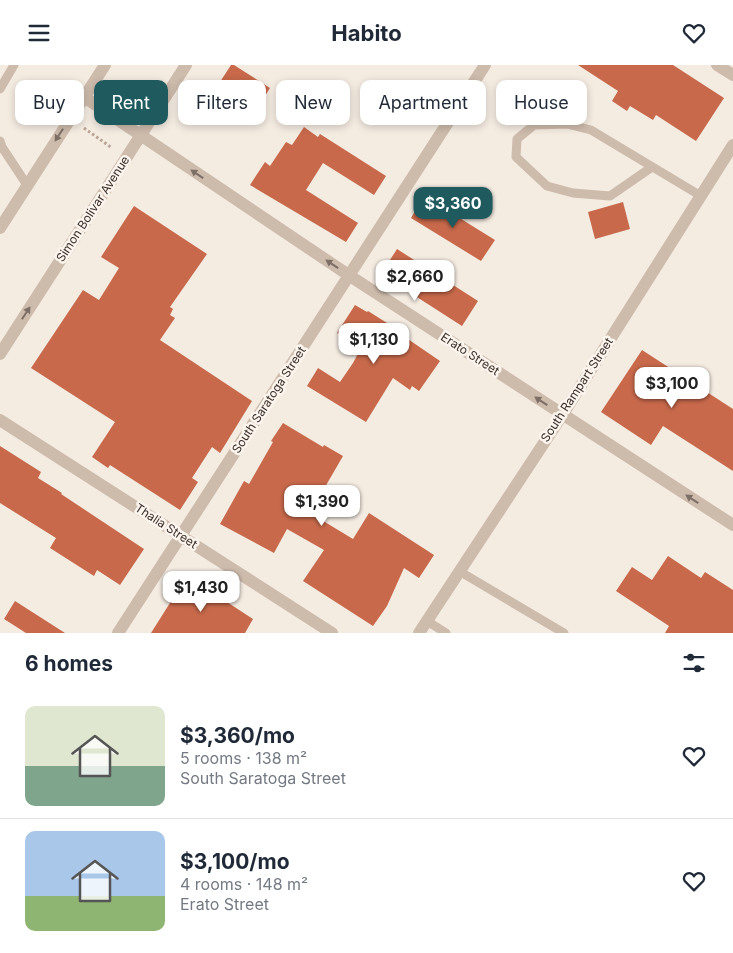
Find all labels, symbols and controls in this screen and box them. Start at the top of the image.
icon: menu [25,19,53,47]
icon: heart [680,19,708,47]
text: Habito [331,20,402,46]
chip: Buy [15,80,84,125]
chip: Rent [94,80,168,125]
chip: Filters [178,80,266,125]
chip: New [276,80,350,125]
chip: Apartment [360,80,486,125]
chip: House [496,80,587,125]
one-way arrow [55,129,64,142]
street label: Simon Bolivar Avenue [53,153,132,264]
one-way arrow [190,169,203,179]
pin: $3,360 [412,186,494,229]
text: $3,360 [425,193,481,213]
one-way arrow [325,259,339,269]
pin: $2,660 [374,259,456,302]
text: $2,660 [387,266,444,286]
one-way arrow [22,306,31,319]
pin: $1,130 [333,323,415,365]
text: $1,130 [349,329,399,349]
street label: Erato Street [438,329,502,378]
street label: South Rampart Street [537,335,616,445]
street label: South Saratoga Street [228,343,309,456]
pin: $3,100 [631,367,713,409]
text: $3,100 [646,373,698,393]
one-way arrow [535,396,548,405]
pin: $1,390 [281,485,363,527]
text: $1,390 [295,491,349,511]
one-way arrow [685,494,699,504]
street label: Thalia Street [132,500,200,551]
pin: $1,430 [160,571,242,613]
text: $1,430 [174,577,228,597]
icon: filters [680,649,708,677]
text: 6 homes [25,651,113,676]
text: $3,360/mo [180,723,295,748]
icon: home [65,726,125,786]
icon: heart [680,742,708,770]
text: 5 rooms · 138 m² [180,748,307,768]
text: South Saratoga Street [180,768,346,788]
text: $3,100/mo [180,849,290,874]
icon: home [65,851,125,911]
icon: heart [680,867,708,895]
text: 4 rooms · 148 m² [180,874,308,894]
text: Erato Street [180,894,269,914]

